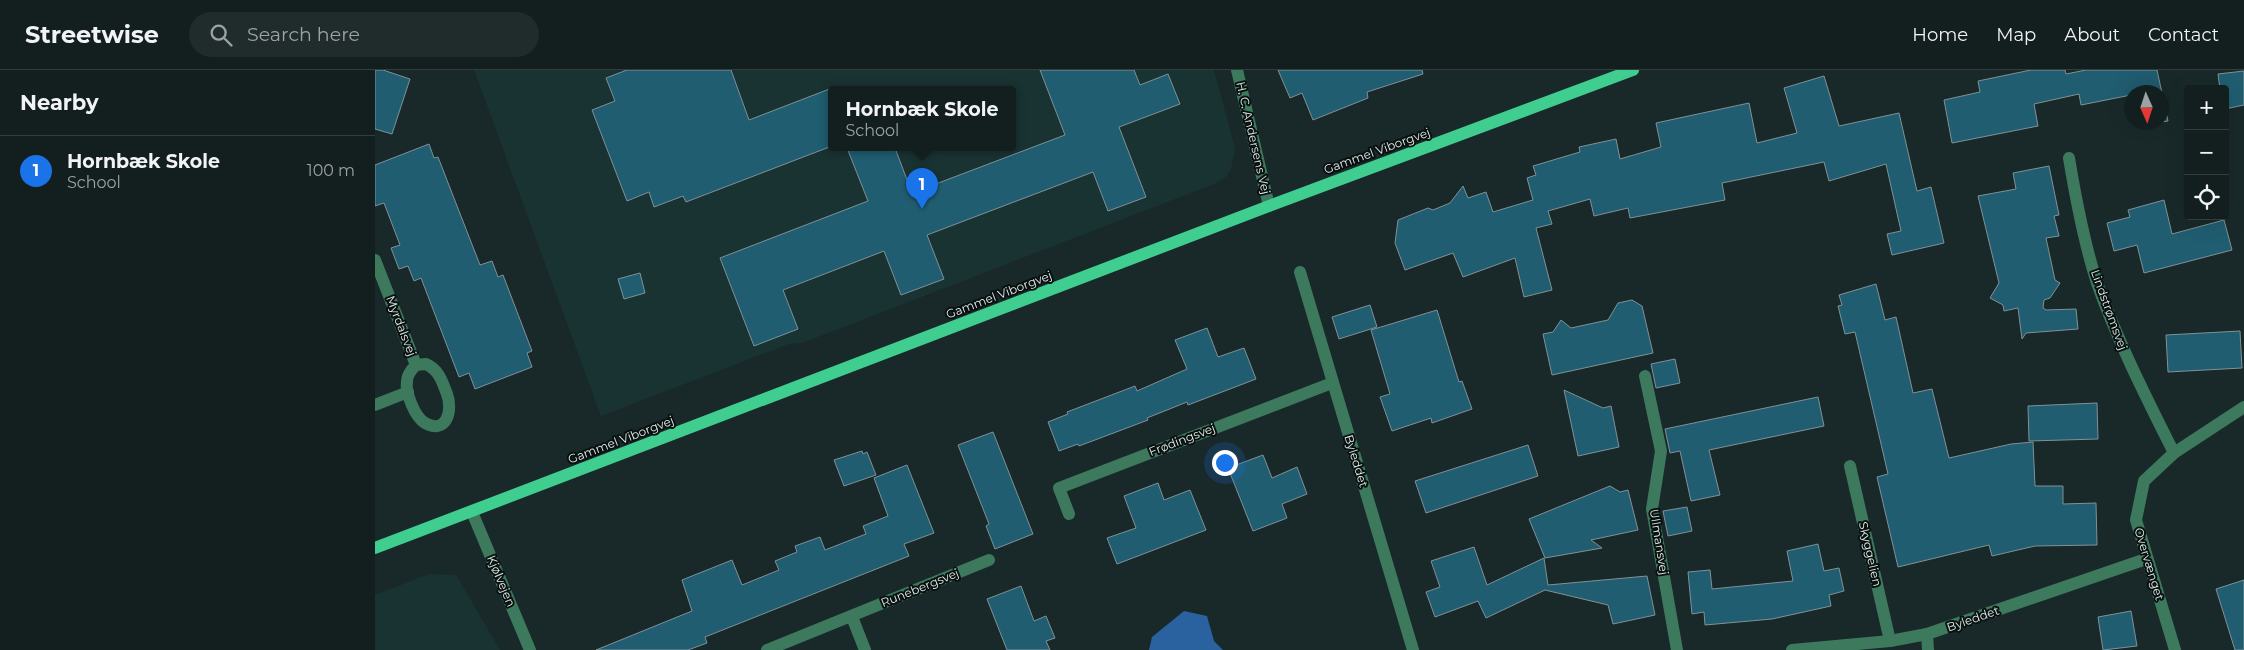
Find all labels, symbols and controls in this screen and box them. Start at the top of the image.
search box [189,12,539,57]
text: Streetwise [25,20,159,49]
icon: search [207,21,235,49]
text: Search here [247,23,360,46]
text: Home [1912,24,1968,46]
text: Map [1996,24,2036,46]
text: About [2064,24,2120,46]
text: Contact [2148,24,2219,46]
street label: H. C. Andersens Vej [1233,80,1274,196]
north arrow [2124,85,2169,130]
map controls [2184,85,2229,220]
button: + [2184,85,2229,130]
popup [828,86,1016,151]
text: Nearby [20,90,99,115]
text: Hornbæk Skole [845,98,999,121]
text: School [845,121,899,140]
street label: Gammel Viborgvej [1322,124,1432,177]
button: − [2184,130,2229,175]
text: Hornbæk Skole [67,150,220,173]
text: 1 [33,161,39,180]
text: 100 m [307,161,355,180]
pin: 1 [906,168,938,209]
text: School [67,173,121,192]
button: locate [2184,175,2229,220]
street label: Gammel Viborgvej [944,267,1054,322]
street label: Lindstrømsvej [2088,267,2131,352]
street label: Myrdalsvej [383,293,420,358]
street label: Gammel Viborgvej [566,412,676,467]
street label: Frødingsvej [1147,420,1217,459]
street label: Byleddet [1341,433,1372,489]
your location [1212,450,1238,476]
street label: Ullmansvej [1647,508,1672,576]
street label: Skyggelien [1856,520,1885,588]
street label: Overvænget [2131,526,2168,602]
street label: Kjølvejen [484,553,519,609]
street label: Runebergsvej [879,565,961,610]
street label: Byleddet [1945,603,2001,634]

